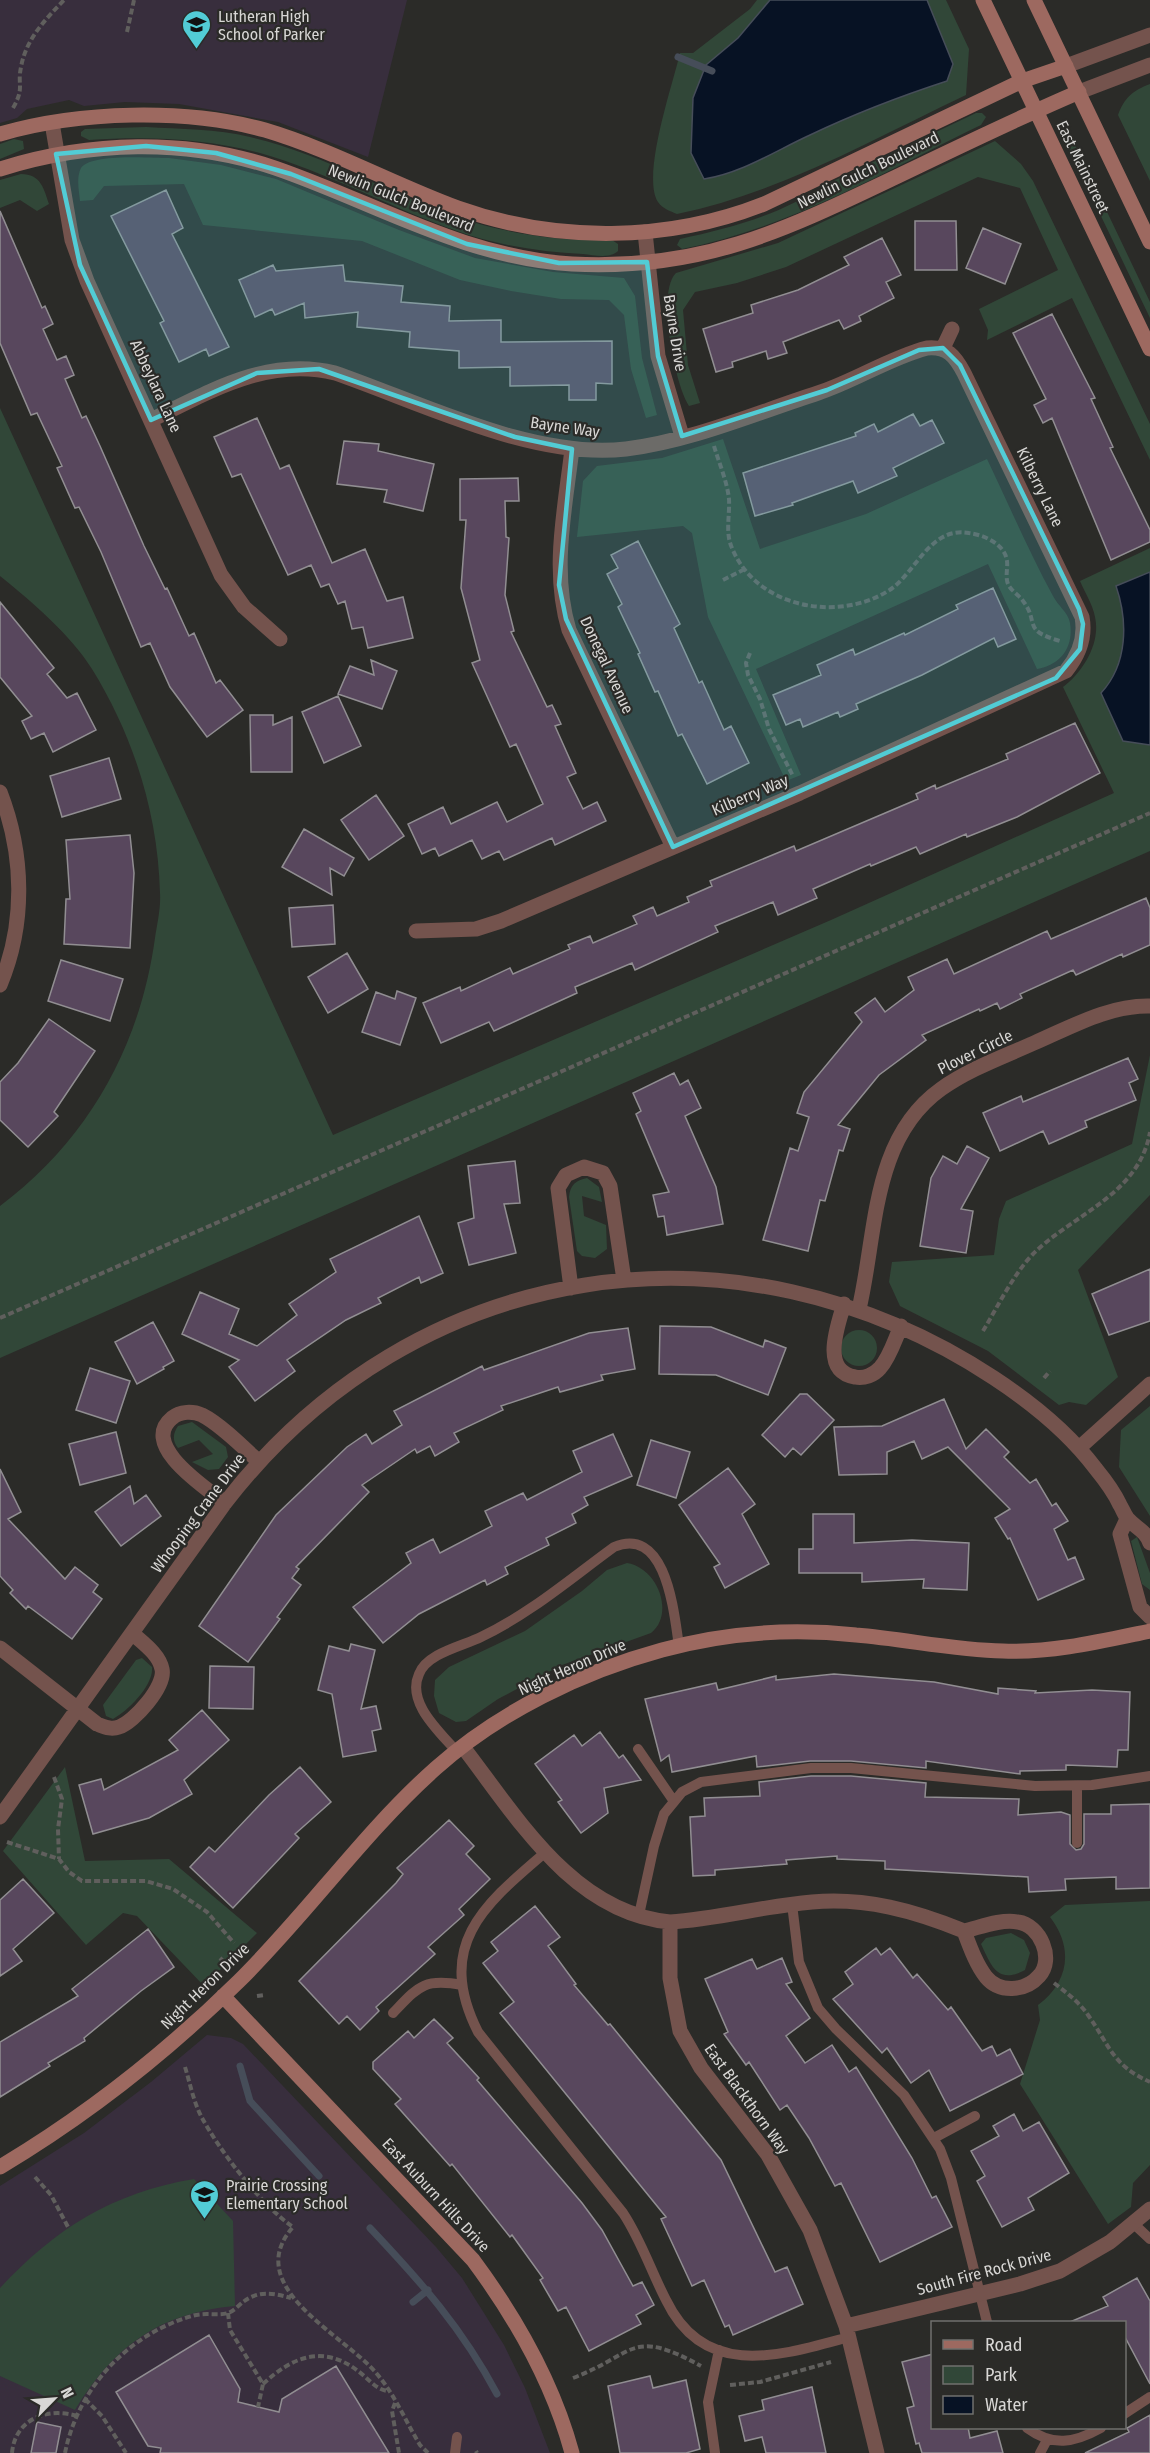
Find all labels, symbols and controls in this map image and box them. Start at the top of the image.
place label: Lutheran High School of Parker [218,7,325,44]
school or university icon: Lutheran High School of Parker [181,9,213,51]
street label: East Mainstreet [1052,118,1114,217]
street label: Newlin Gulch Boulevard [794,127,942,213]
street label: Newlin Gulch Boulevard [325,160,477,236]
street label: Bayne Drive [660,293,690,373]
street label: Abbeylara Lane [126,337,186,436]
street label: Bayne Way [529,413,602,441]
street label: Kilberry Lane [1013,444,1068,530]
street label: Donegal Avenue [576,613,638,717]
street label: Kilberry Way [709,770,792,820]
street label: Plover Circle [934,1026,1016,1078]
street label: Whooping Crane Drive [147,1450,249,1576]
street label: Night Heron Drive [515,1635,629,1699]
street label: Night Heron Drive [157,1939,253,2033]
street label: East Blackthorn Way [701,2040,794,2159]
street label: East Auburn Hills Drive [378,2134,494,2256]
place label: Prairie Crossing Elementary School [226,2176,348,2213]
school or university icon: Prairie Crossing Elementary School [189,2178,221,2220]
street label: South Fire Rock Drive [915,2245,1053,2299]
legend [931,2321,1126,2429]
text: Road [985,2334,1022,2356]
text: Park [985,2364,1018,2386]
north arrow [24,2369,84,2429]
text: N [57,2385,78,2401]
text: Water [985,2394,1028,2416]

